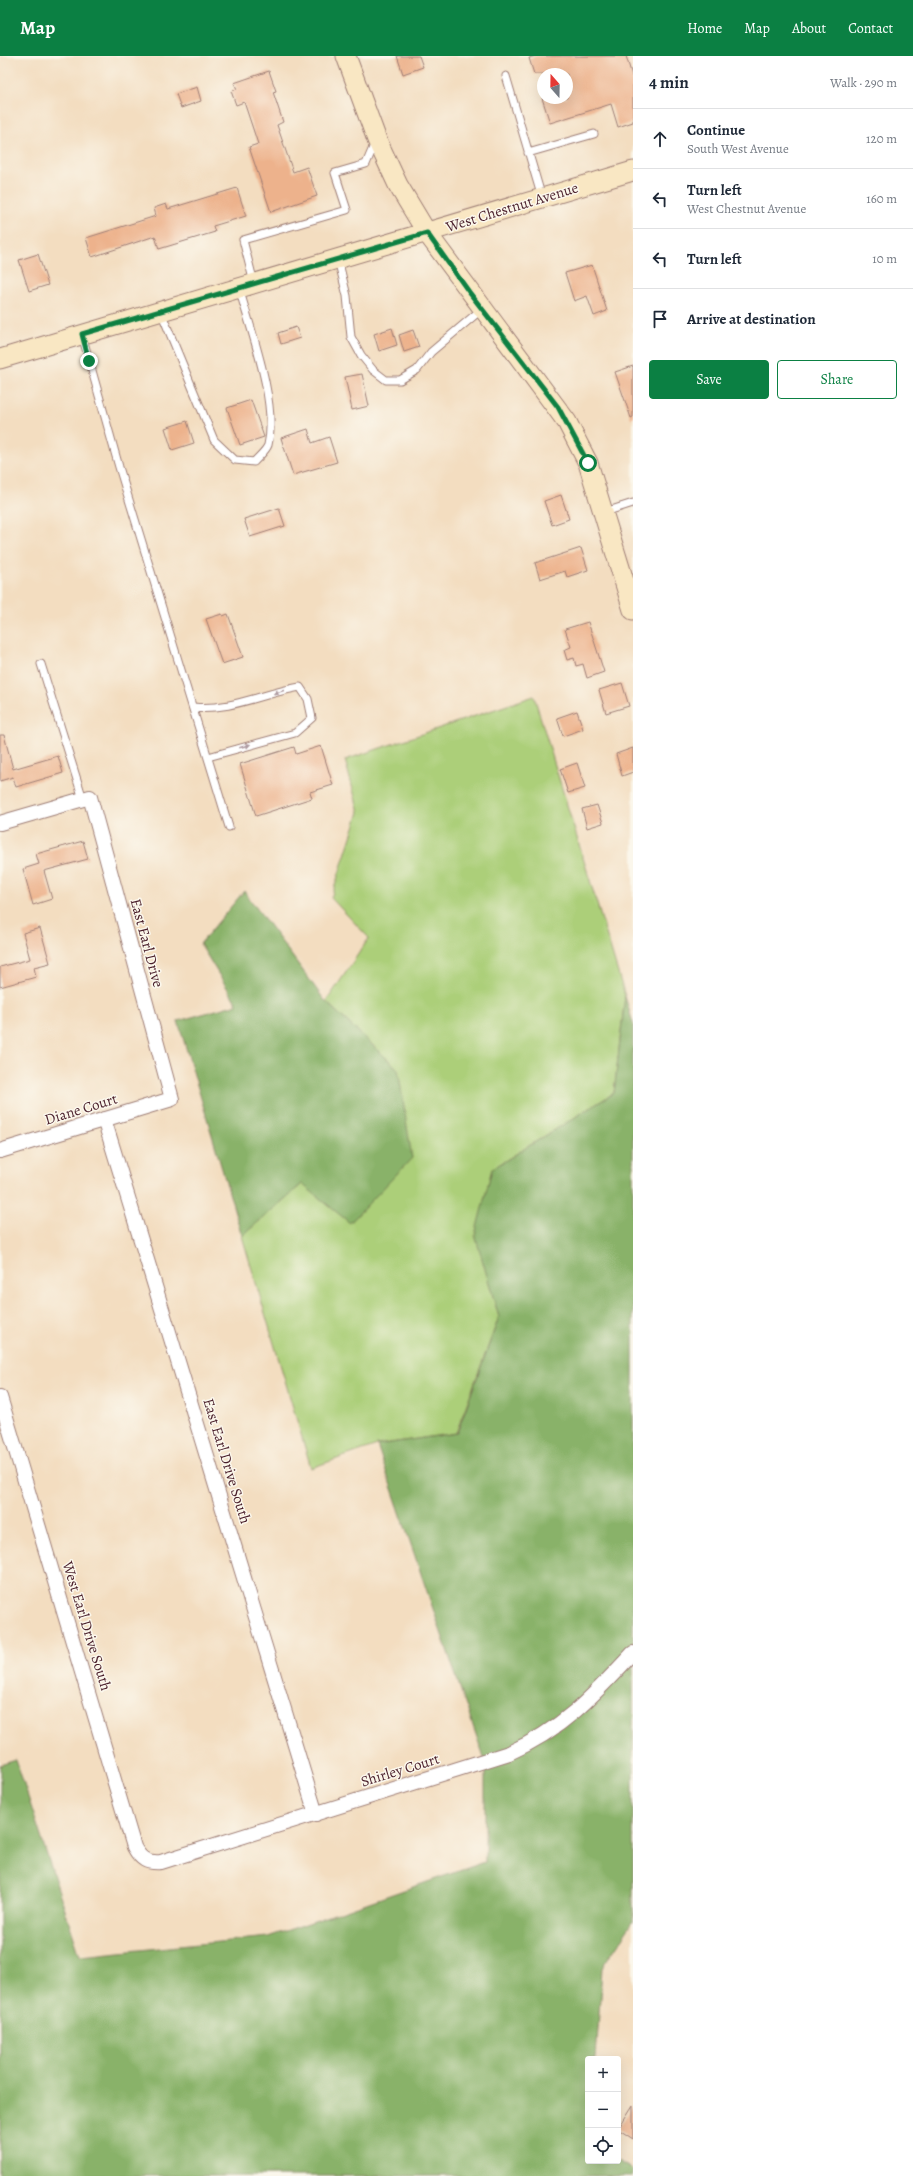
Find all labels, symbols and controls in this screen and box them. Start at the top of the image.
text: Map [20,15,55,41]
text: Home [687,19,722,38]
text: Map [744,19,770,38]
text: About [792,19,826,38]
text: Contact [848,19,893,38]
north arrow [537,68,573,104]
text: 4 min [649,71,689,94]
text: Walk · 290 m [830,74,897,91]
text: Continue [687,120,745,140]
icon: ahead [649,128,671,150]
text: 120 m [866,130,897,147]
text: South West Avenue [687,140,789,157]
street label: West Chestnut Avenue [442,177,581,237]
text: Turn left [687,180,742,200]
icon: left [649,188,671,210]
text: 160 m [866,190,897,207]
text: West Chestnut Avenue [687,200,806,217]
icon: left [649,248,671,270]
text: Turn left [687,249,742,269]
text: 10 m [872,250,897,267]
icon: arrive [649,308,671,330]
text: Arrive at destination [687,309,816,329]
route end [80,352,98,370]
button: Save [649,360,769,399]
button: Share [777,360,897,399]
route start [579,454,597,472]
one-way arrow [272,689,284,695]
one-way arrow [240,743,252,749]
street label: East Earl Drive [126,896,169,990]
street label: Diane Court [42,1088,120,1130]
street label: East Earl Drive South [198,1396,256,1526]
street label: West Earl Drive South [58,1558,116,1693]
street label: Shirley Court [358,1749,442,1791]
map controls [585,2056,621,2164]
button: + [585,2056,621,2092]
button: − [585,2092,621,2128]
button: locate [585,2128,621,2164]

